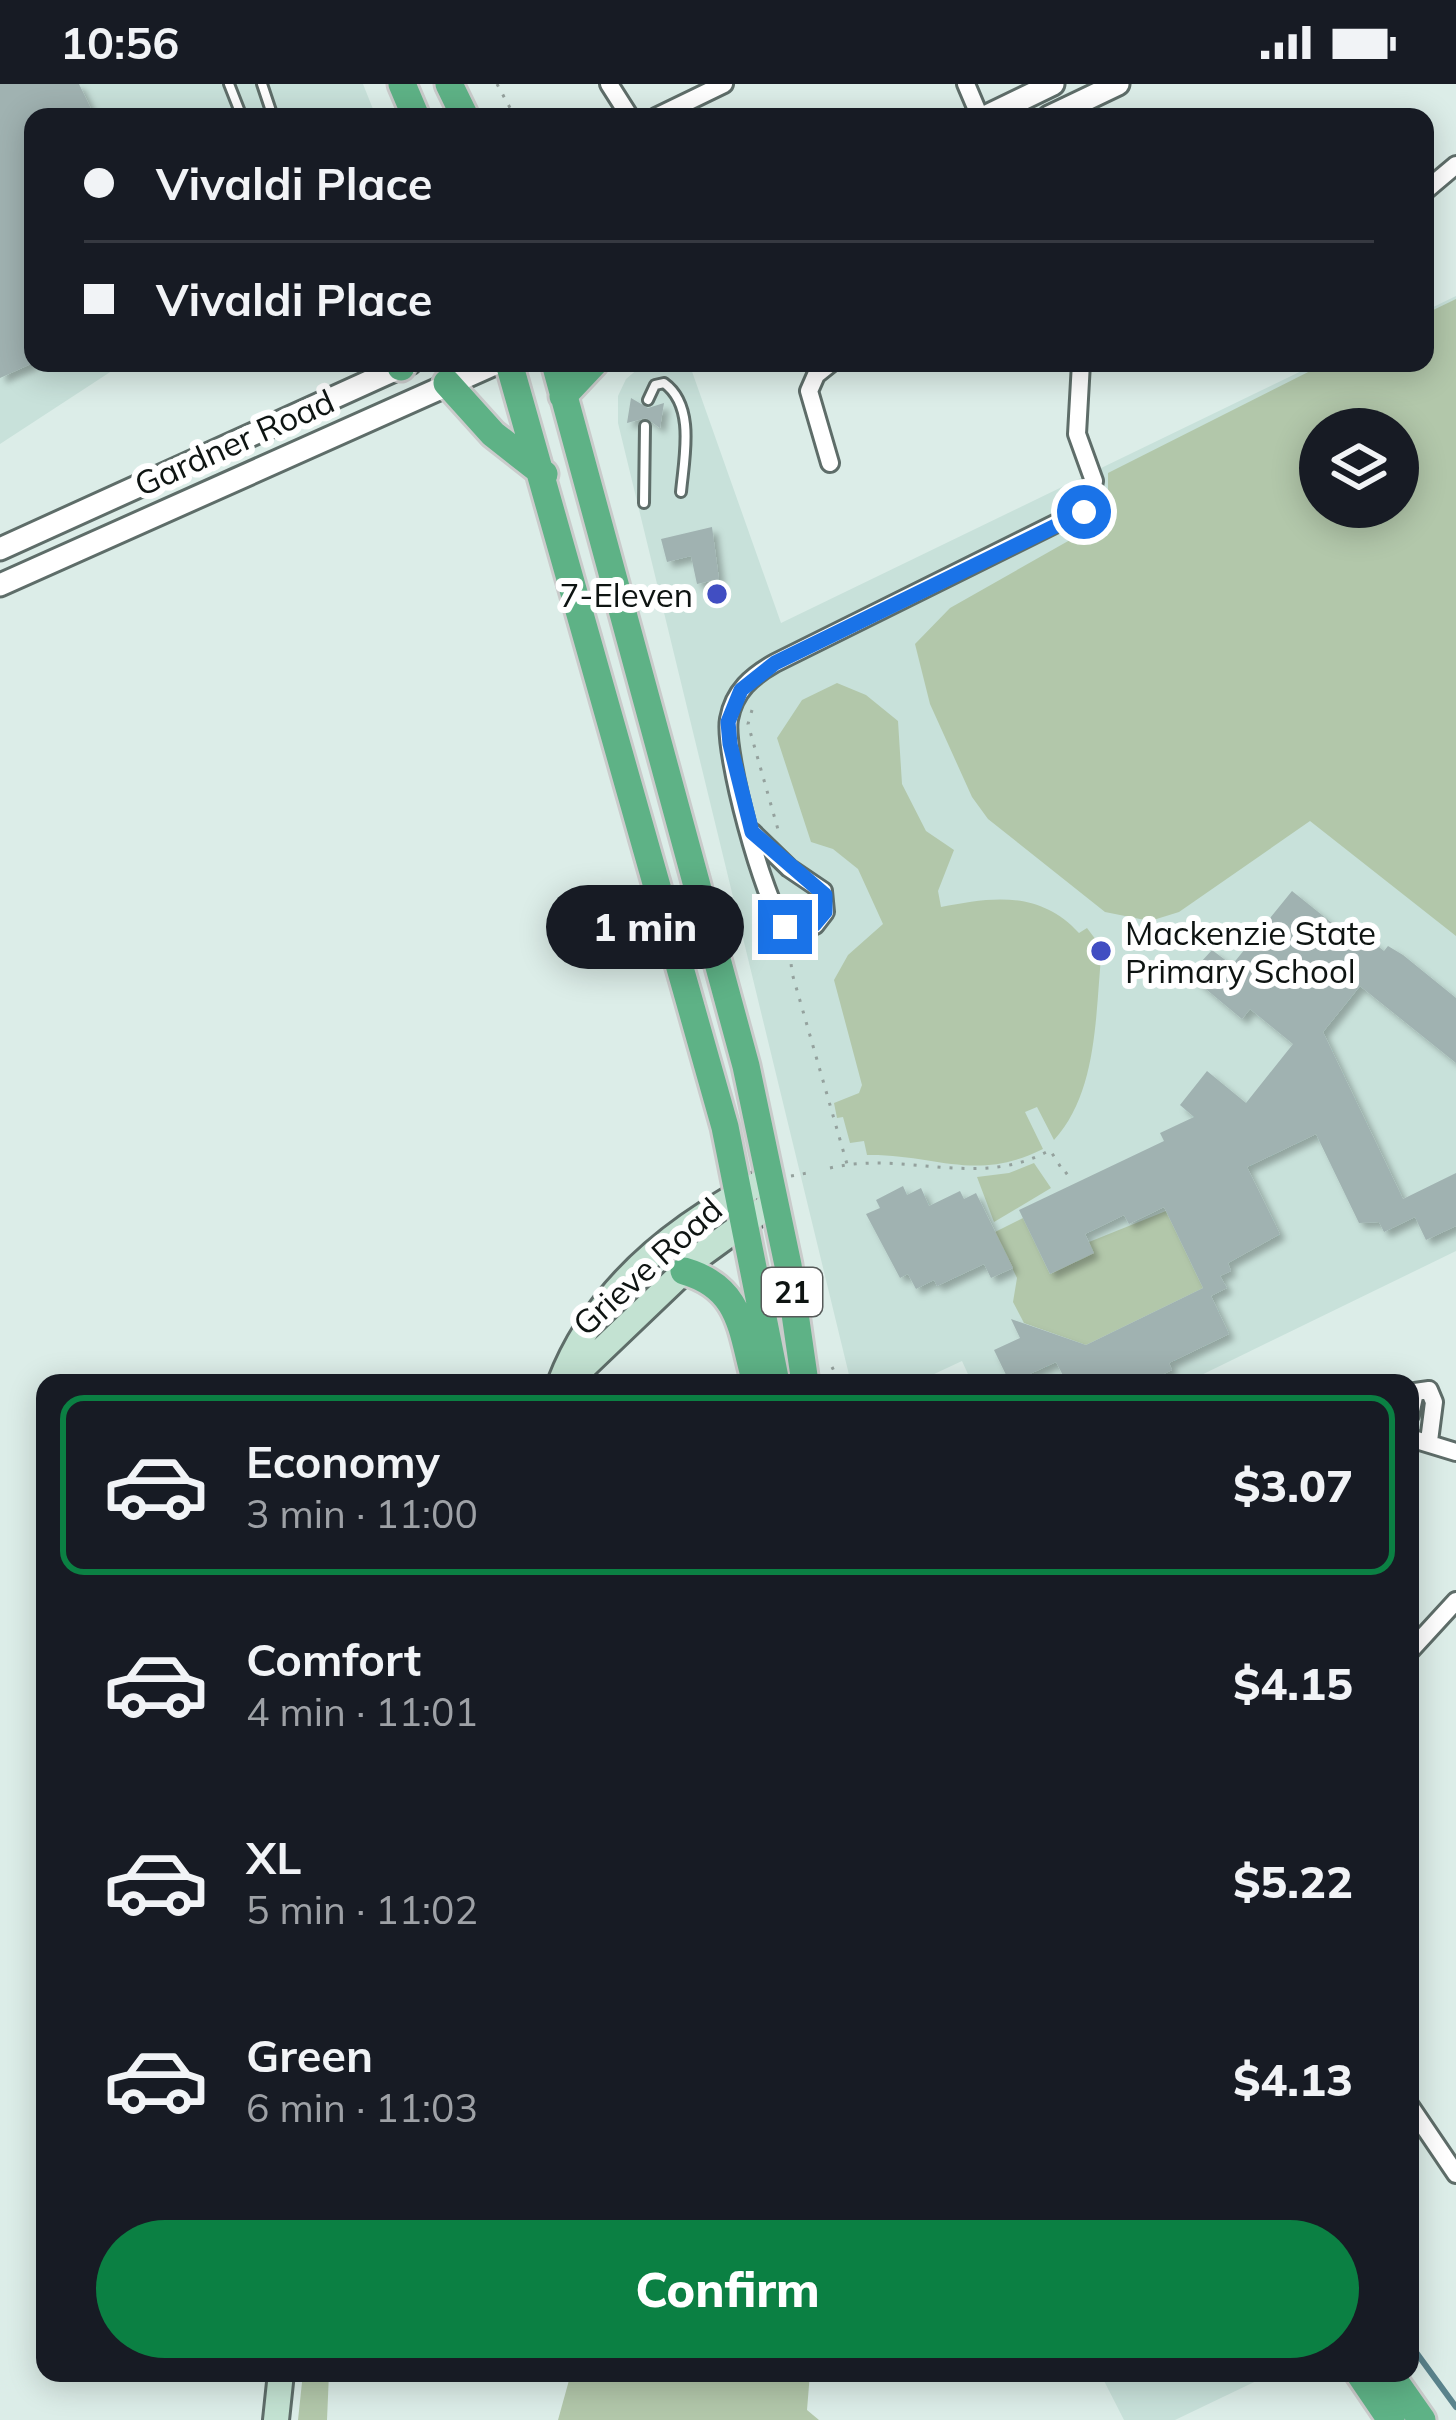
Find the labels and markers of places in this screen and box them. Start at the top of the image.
place label: 7-Eleven [560,574,693,615]
marker: 7-Eleven [704,581,730,607]
place label: Mackenzie State Primary School [1125,912,1376,991]
marker: Mackenzie State Primary School [1088,938,1114,964]

